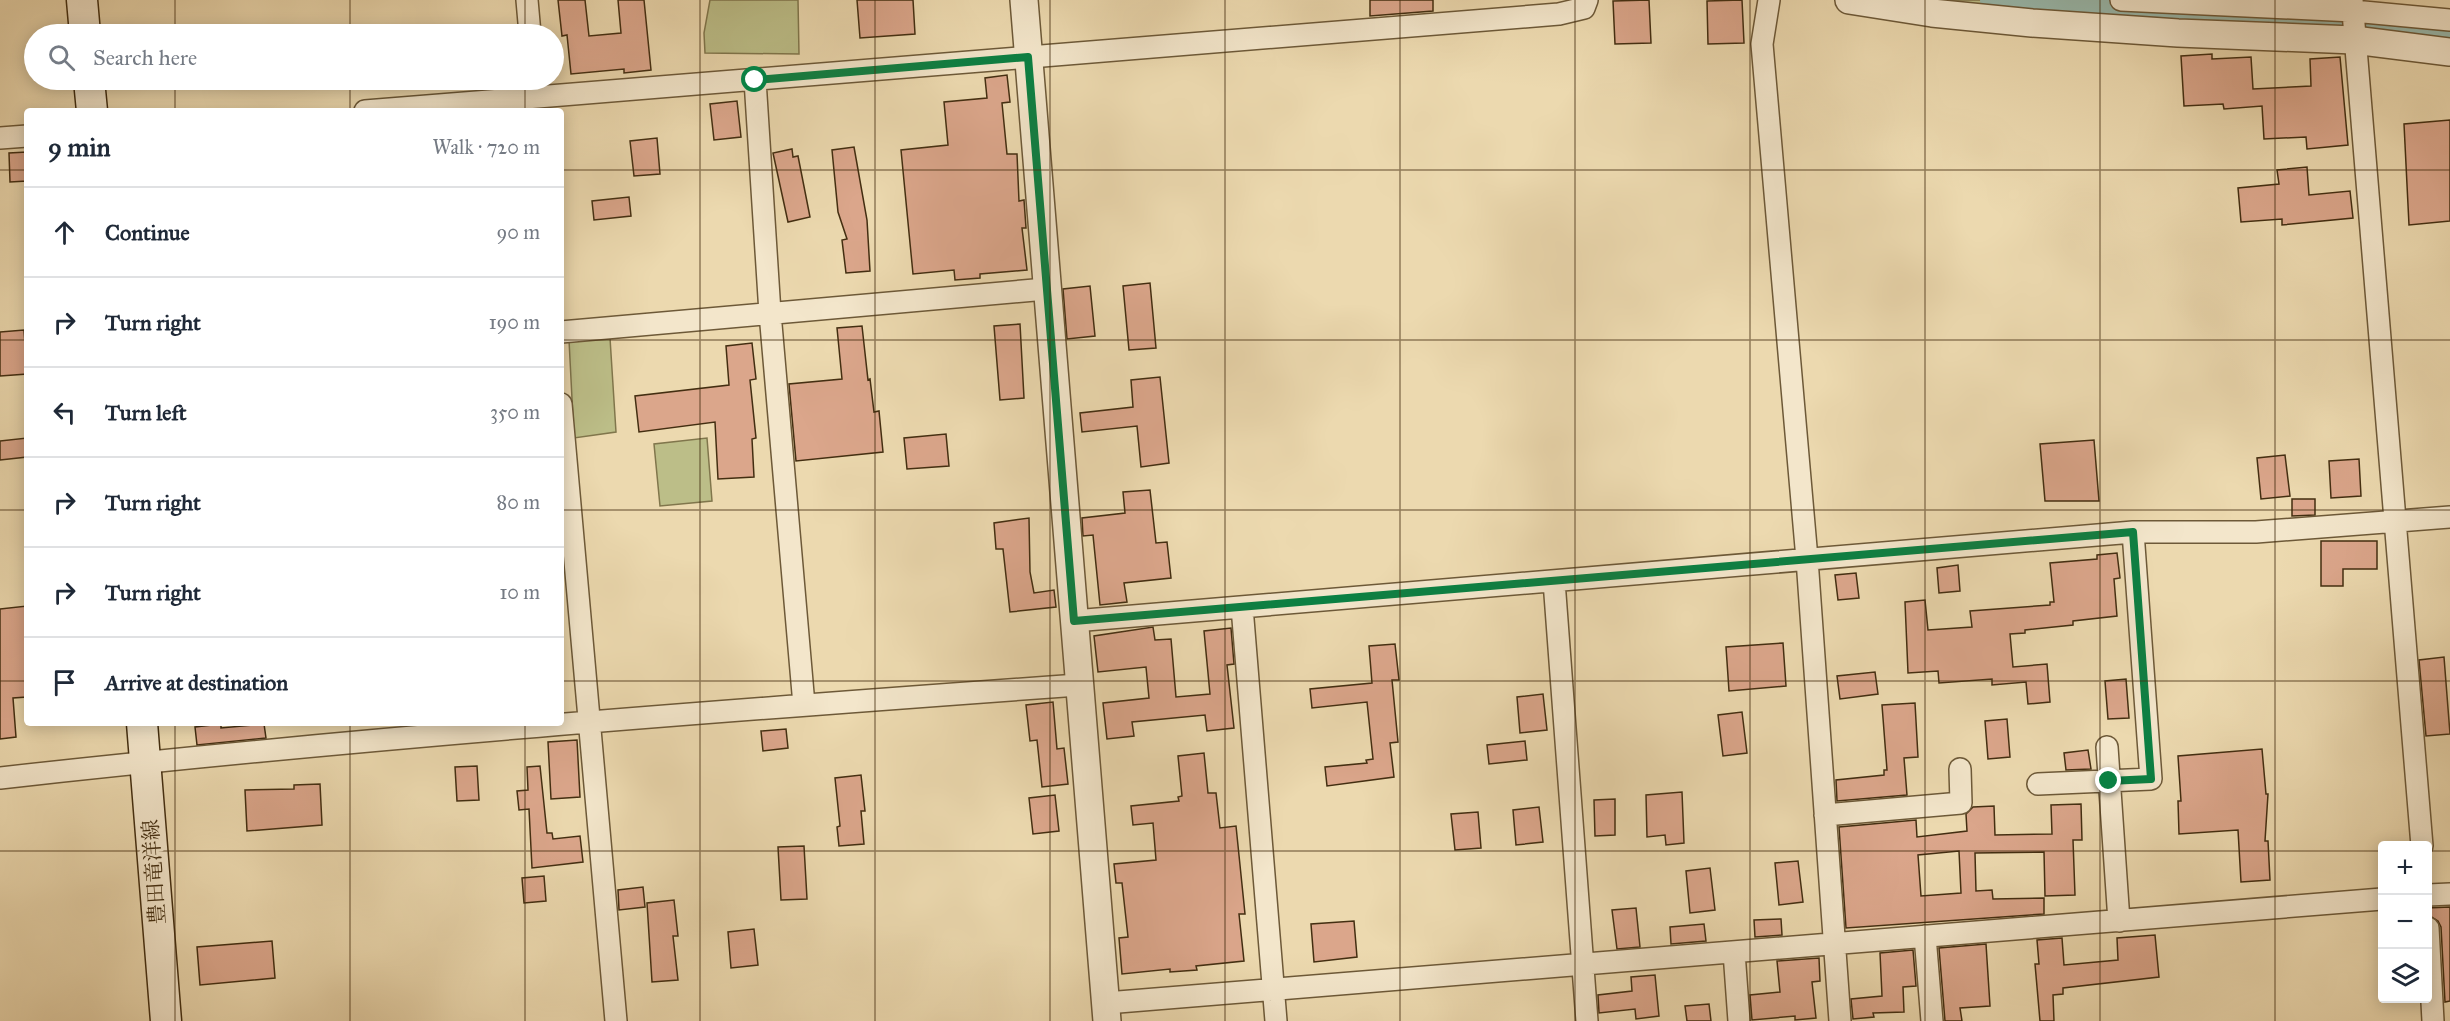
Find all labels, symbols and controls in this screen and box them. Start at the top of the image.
search box [24,24,564,90]
icon: search [45,41,78,74]
text: Search here [93,44,197,71]
route start [741,66,767,92]
text: 9 min [48,131,111,163]
text: Walk · 720 m [433,135,540,159]
icon: ahead [48,216,81,249]
text: Continue [105,219,190,246]
text: 90 m [497,220,540,244]
icon: right [48,306,81,339]
text: Turn right [105,309,201,336]
text: 190 m [489,310,540,334]
icon: left [48,396,81,429]
text: Turn left [105,399,187,426]
text: 350 m [490,400,540,424]
icon: right [48,486,81,519]
text: Turn right [105,489,201,516]
text: 80 m [497,490,540,514]
icon: right [48,576,81,609]
text: Turn right [105,579,201,606]
text: 10 m [499,580,540,604]
icon: arrive [48,666,81,699]
text: Arrive at destination [105,669,288,696]
route end [2095,767,2121,793]
street label: 豊田竜洋線 [137,819,171,925]
map controls [2378,841,2432,1003]
button: + [2378,841,2432,895]
button: − [2378,895,2432,949]
button: layers [2378,949,2432,1003]

